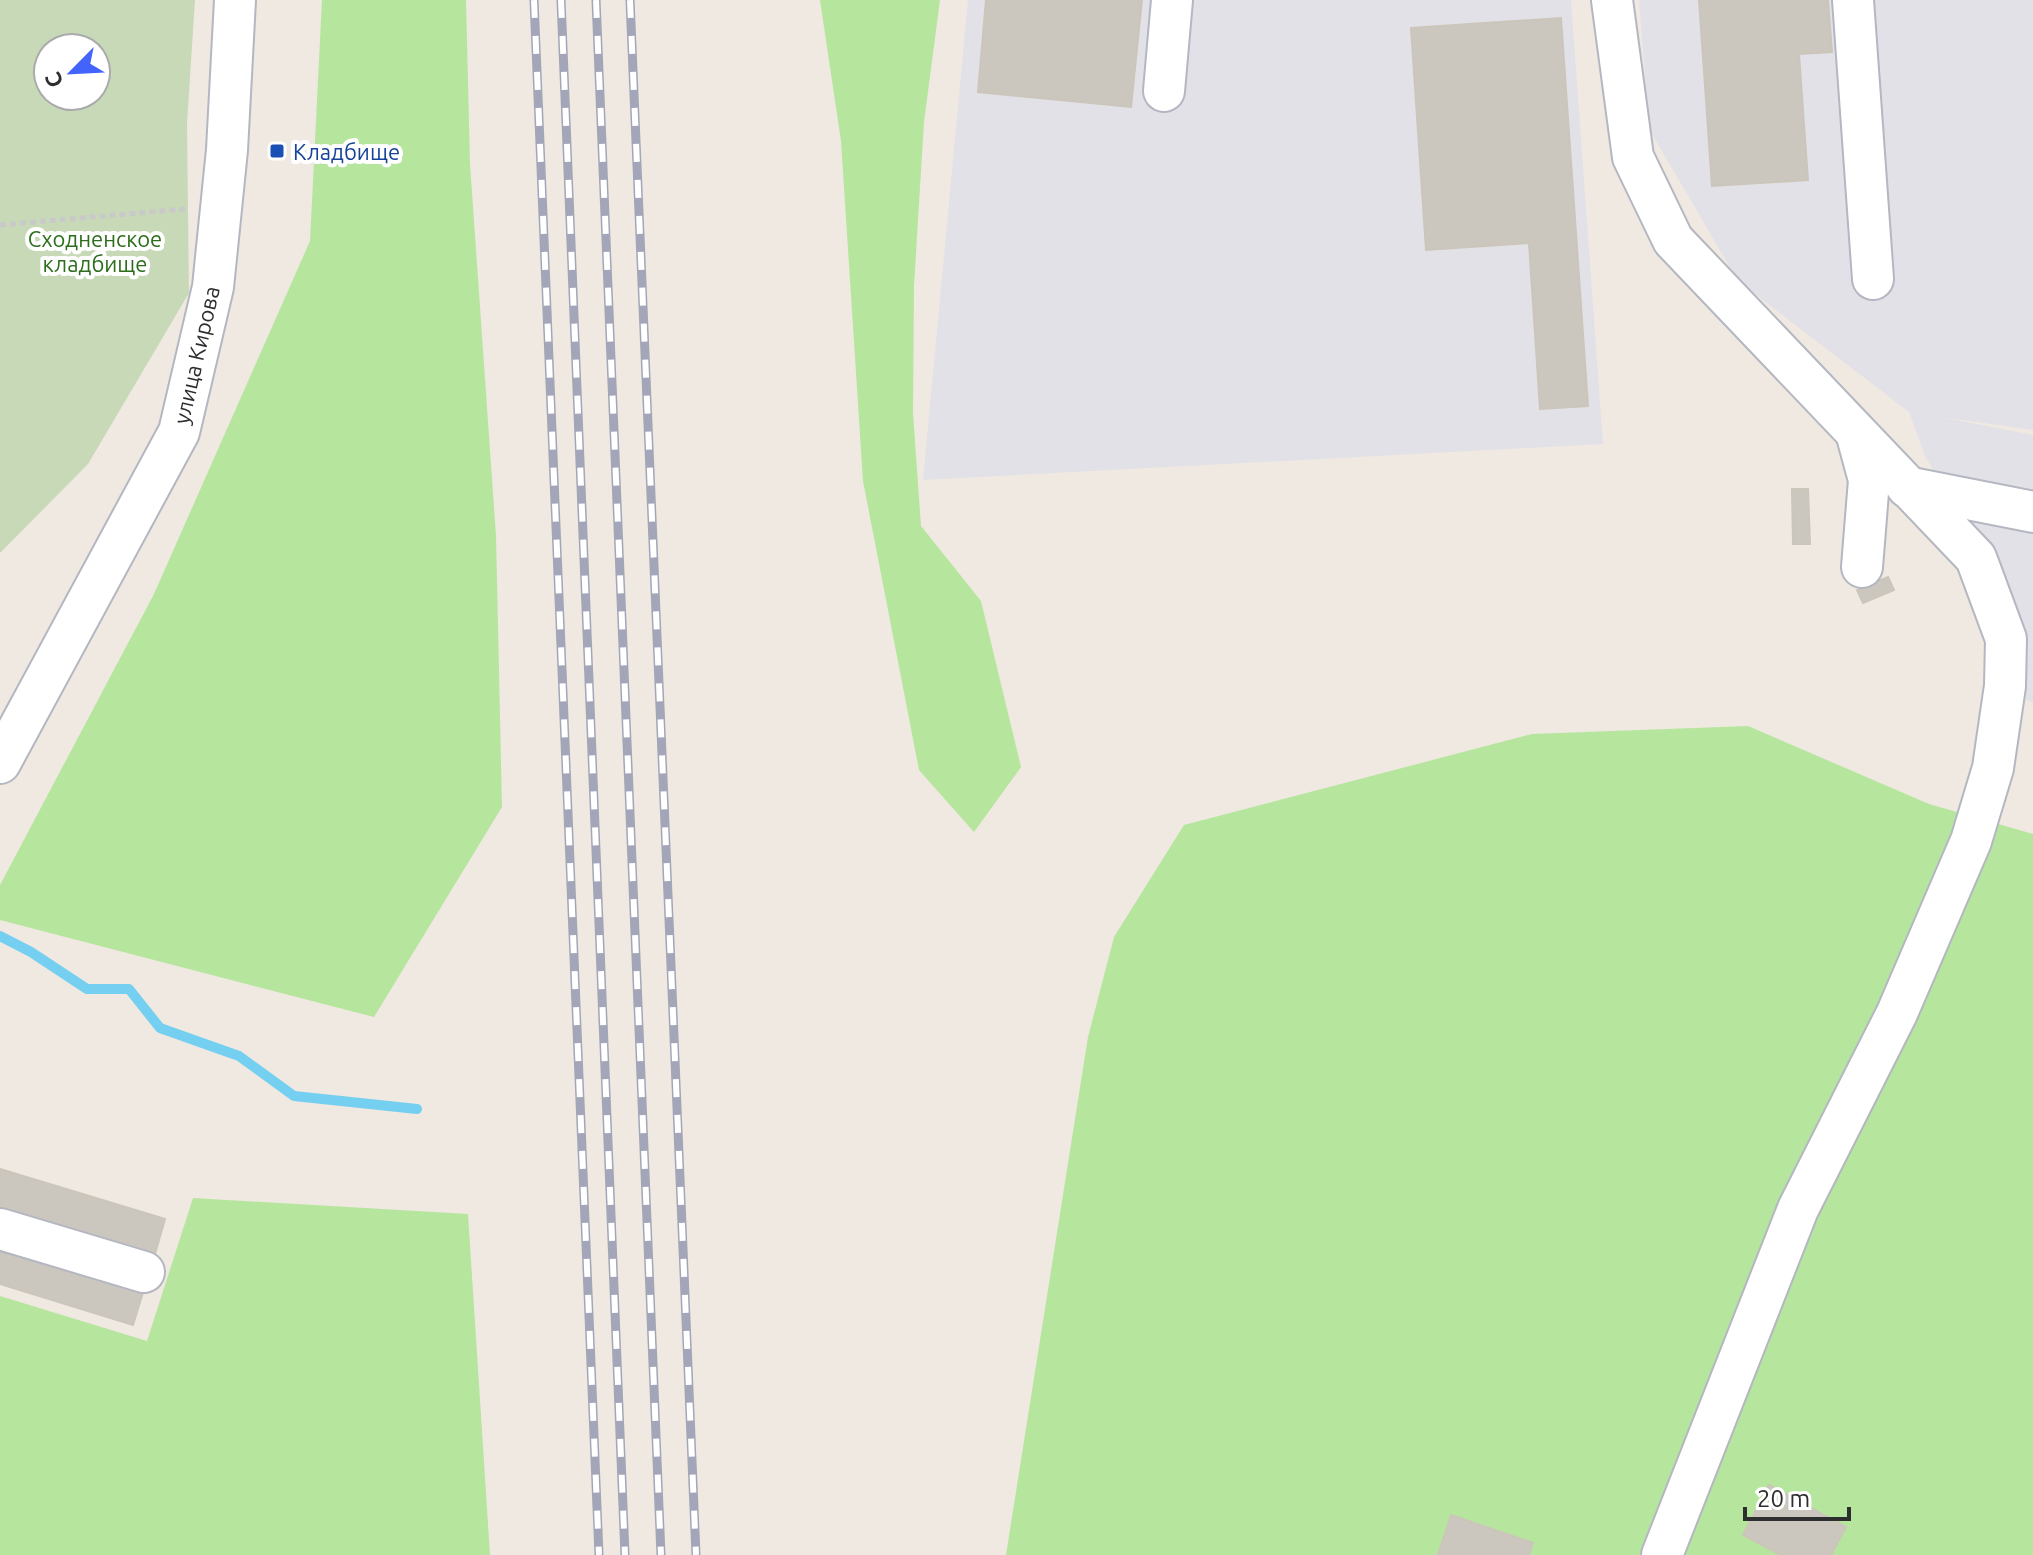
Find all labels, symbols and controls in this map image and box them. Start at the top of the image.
north arrow [32,32,112,112]
text: С [39,69,68,92]
place label: Кладбище [293,139,400,164]
marker: Кладбище [268,142,286,160]
park label: Сходненское кладбище [28,226,162,276]
street label: улица Кирова [168,284,224,426]
scale bar [1745,1471,1849,1521]
text: 20 m [1757,1485,1810,1512]

